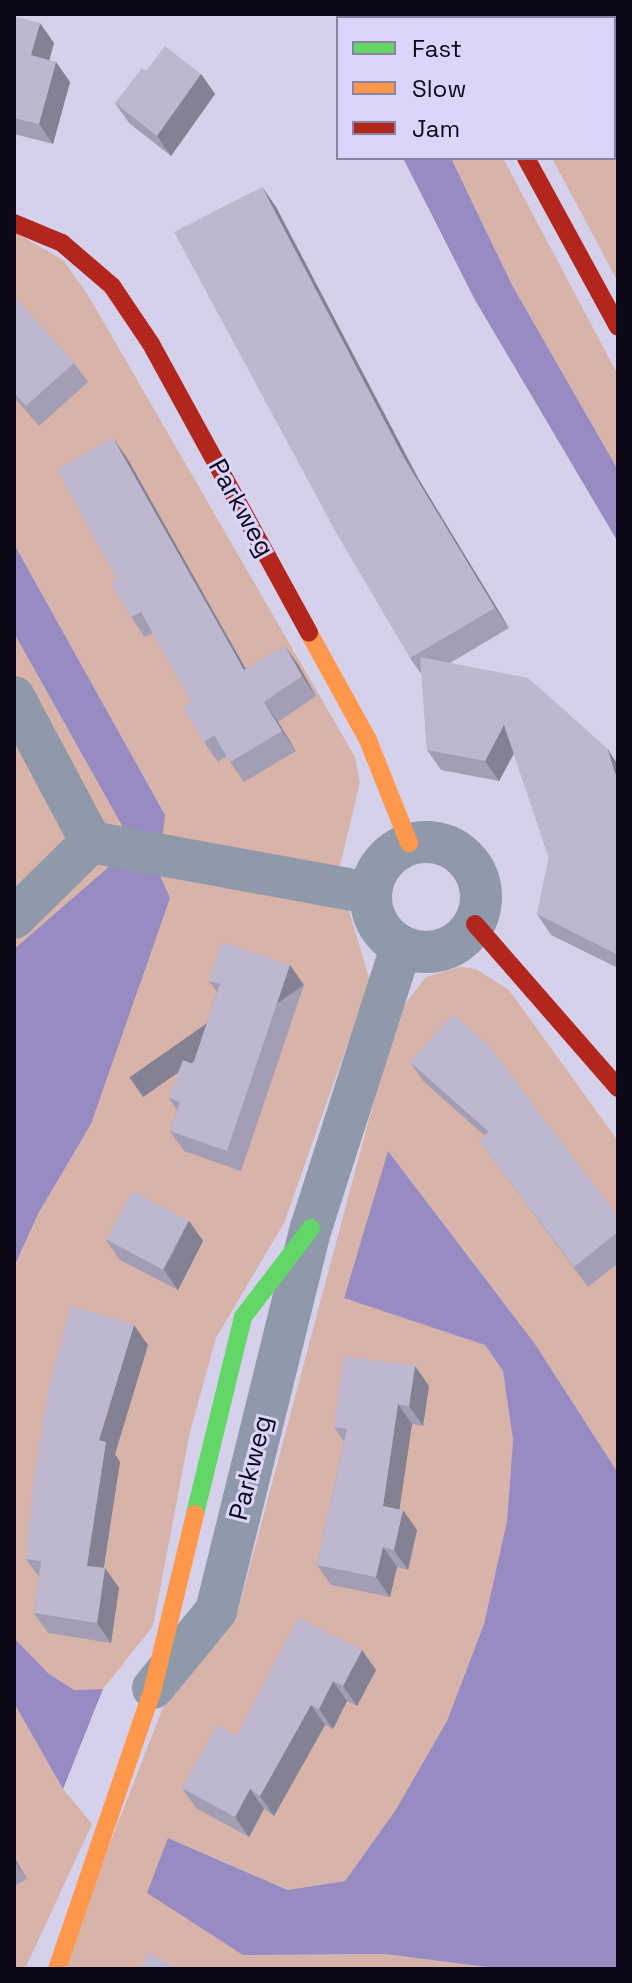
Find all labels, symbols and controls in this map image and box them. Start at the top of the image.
legend [336,16,616,160]
text: Fast [412,33,462,64]
text: Slow [412,73,466,104]
text: Jam [412,113,460,144]
street label: Parkweg [201,454,281,562]
street label: Parkweg [223,1412,279,1524]

